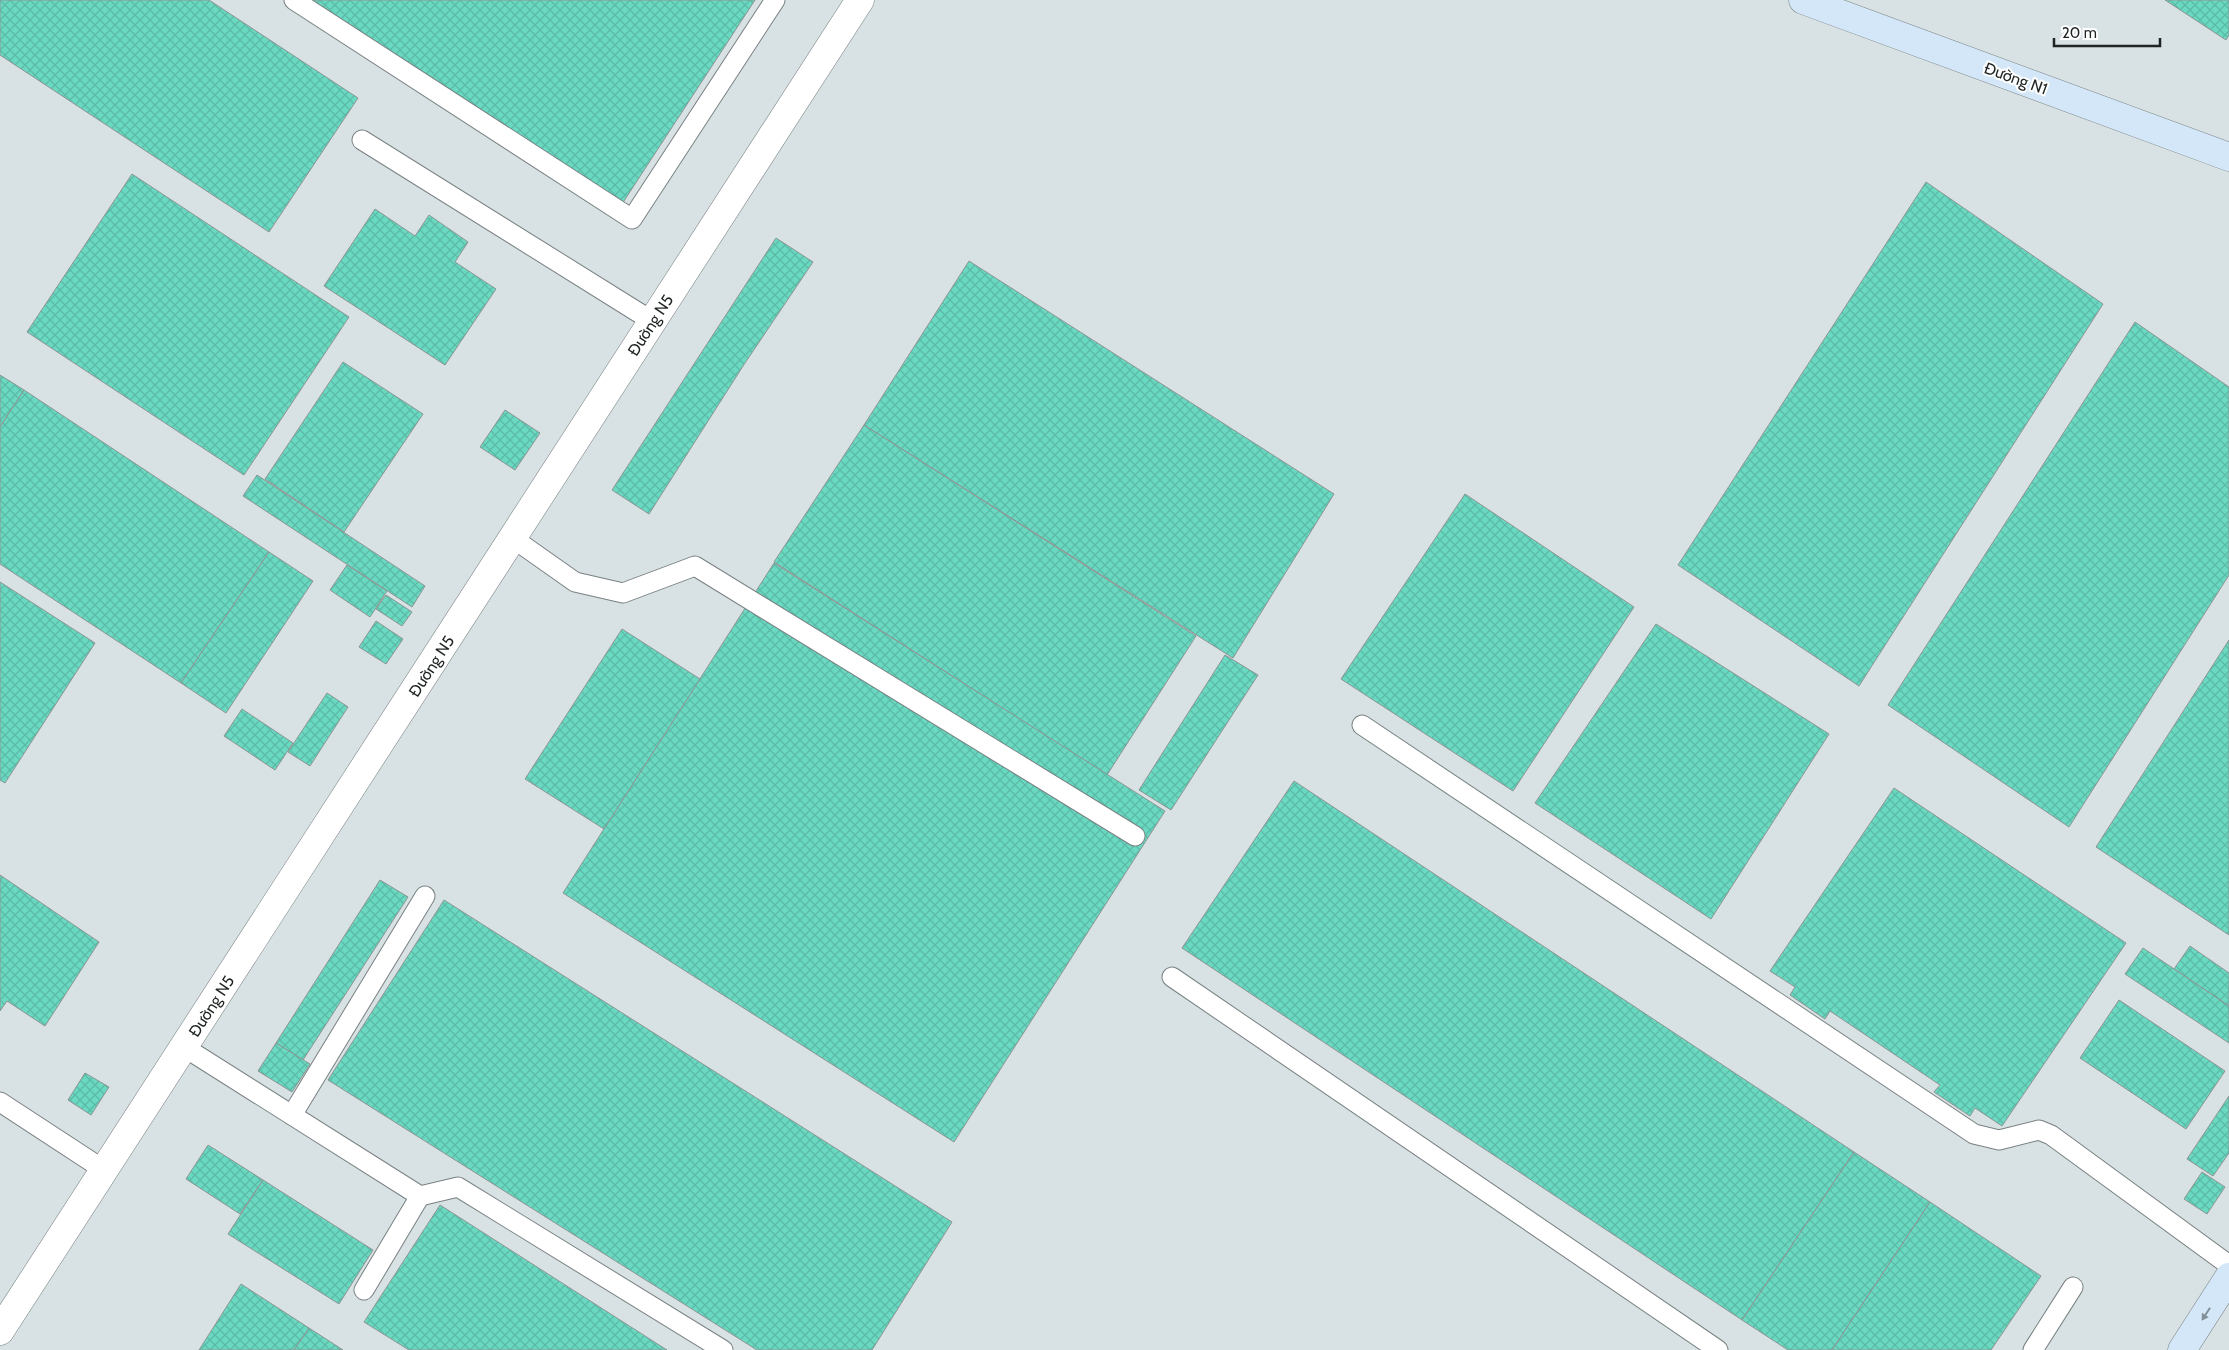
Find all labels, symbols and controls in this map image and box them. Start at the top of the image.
scale bar [2054,15,2160,47]
text: 20 m [2062,24,2097,42]
street label: Đường N1 [1982,58,2050,99]
street label: Đường N5 [624,291,677,359]
street label: Đường N5 [405,632,458,700]
street label: Đường N5 [185,972,238,1040]
one-way arrow [2201,1307,2210,1320]

